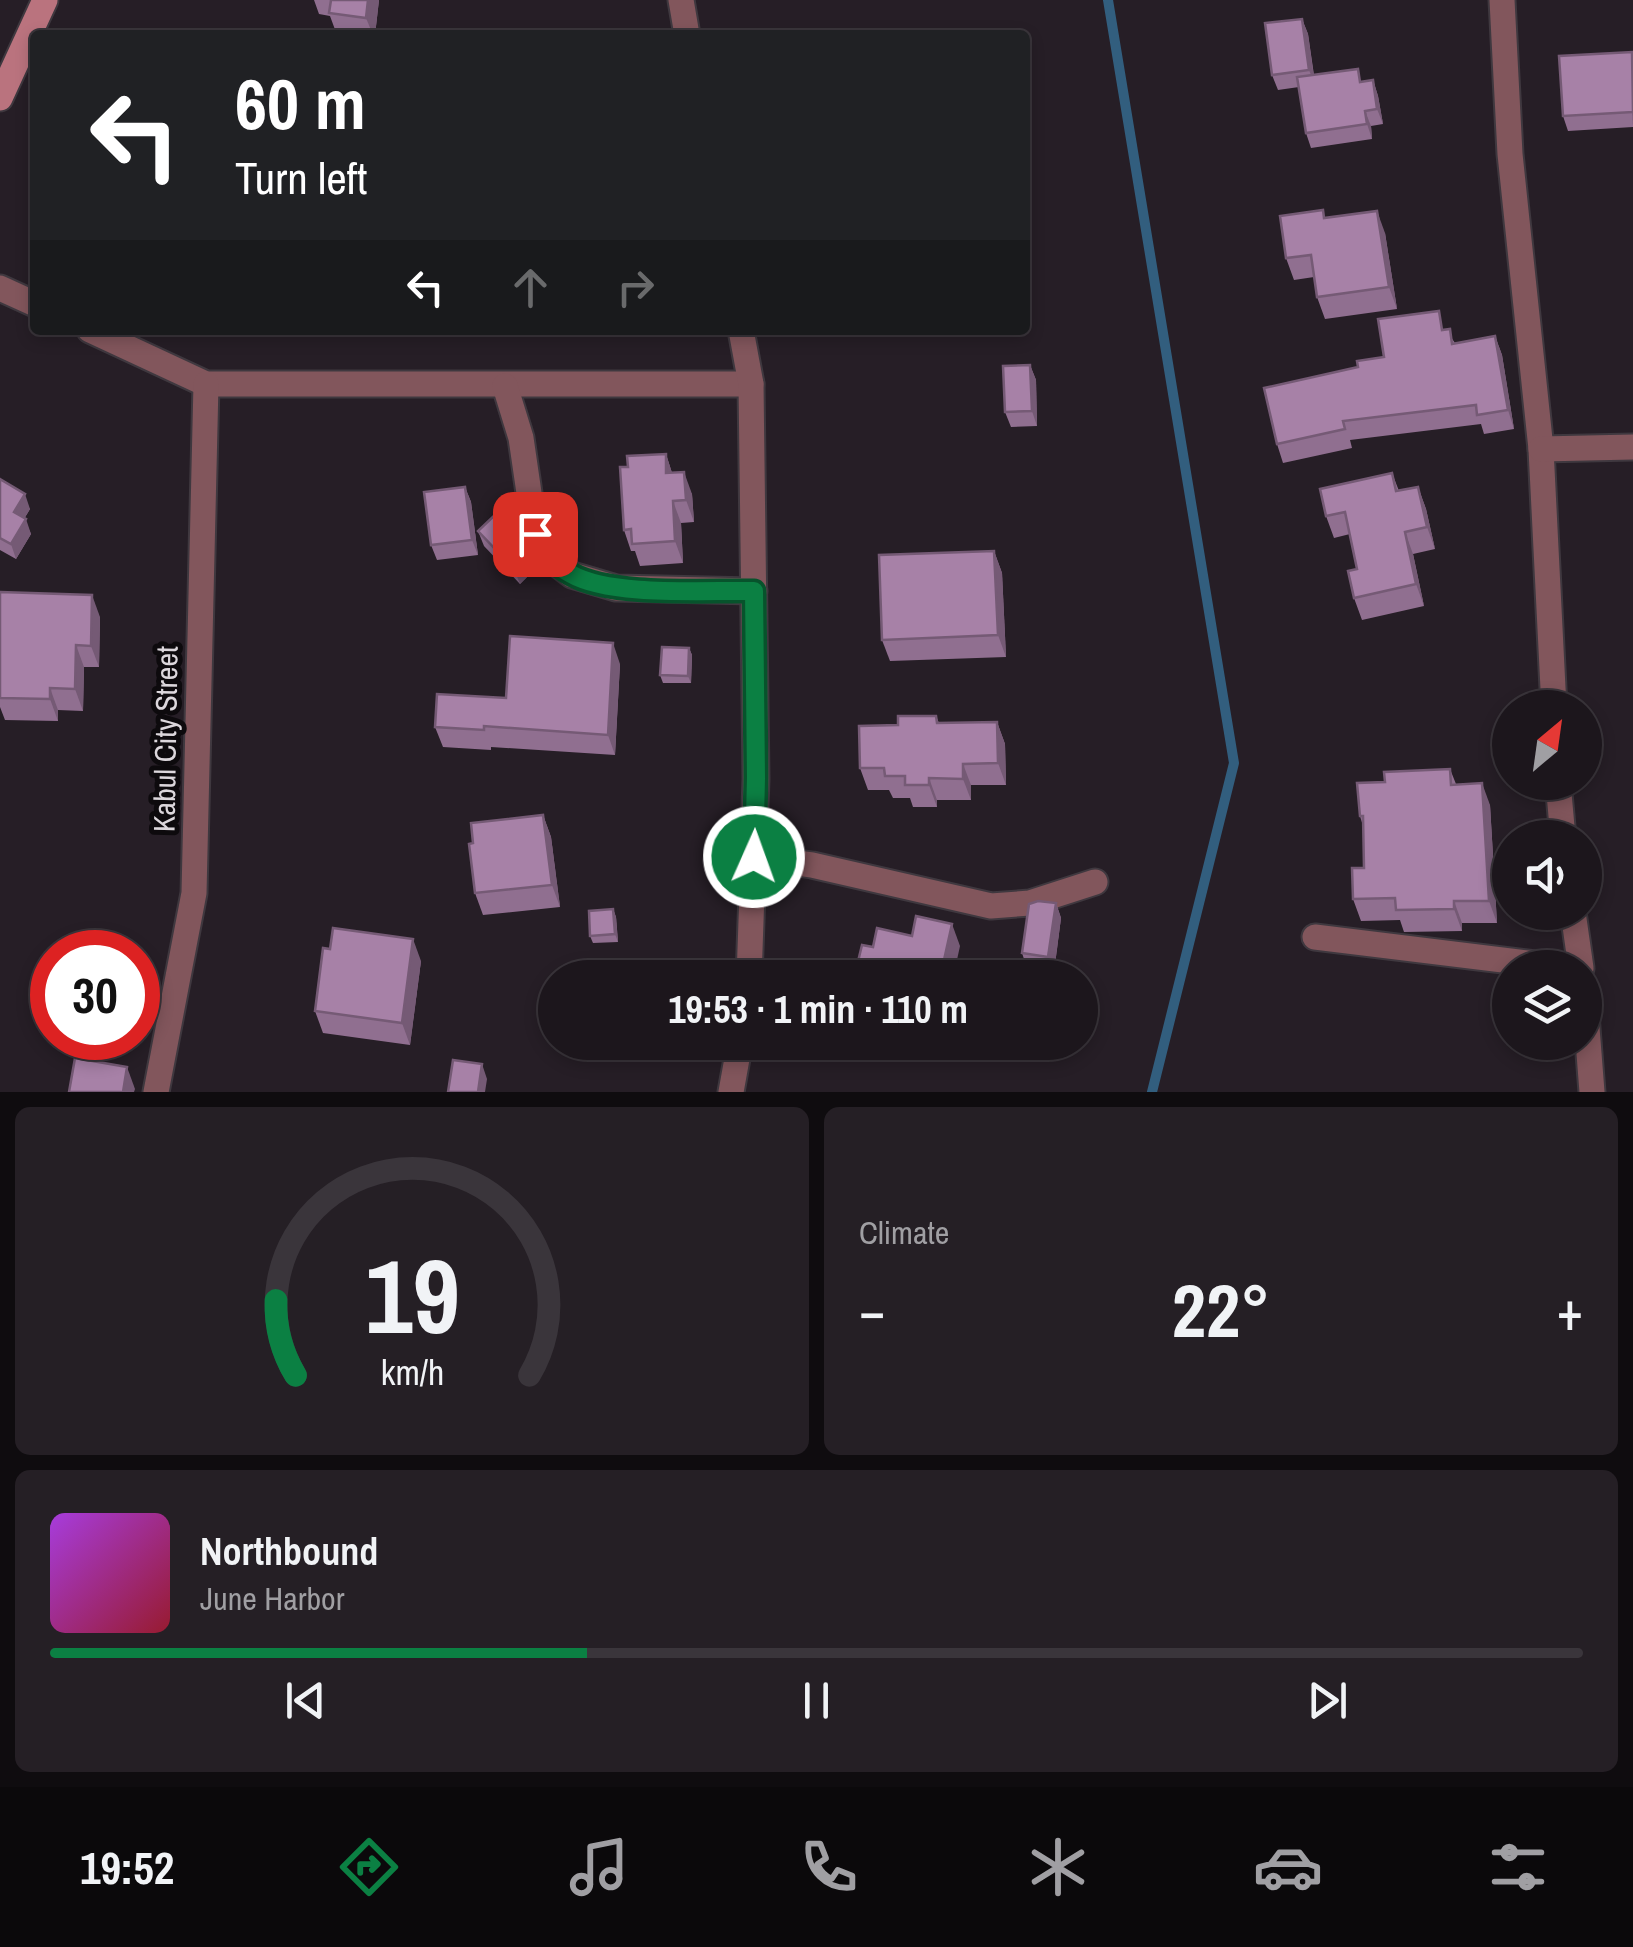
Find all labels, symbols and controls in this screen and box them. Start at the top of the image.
text: 60 m [235,57,366,151]
icon: left [70,70,200,200]
text: Turn left [235,147,367,208]
icon: left [398,260,453,315]
icon: ahead [503,260,558,315]
icon: right [608,260,663,315]
pin [493,492,578,577]
icon: arrive [508,507,563,562]
street label: Kabul City Street [143,646,187,832]
north arrow [1492,690,1602,800]
map controls [1492,690,1602,1060]
position arrow [702,805,806,909]
button: sound [1492,820,1602,930]
speed limit sign: 30 [30,930,160,1060]
button: layers [1492,950,1602,1060]
text: 19:53 · 1 min · 110 m [668,984,968,1035]
text: Climate [859,1211,949,1254]
text: 19 [365,1225,459,1365]
text: 22° [1172,1259,1270,1360]
text: − [859,1273,885,1347]
text: + [1557,1273,1583,1347]
text: km/h [380,1348,444,1396]
text: Northbound [200,1526,378,1577]
text: June Harbor [200,1577,344,1620]
icon: previous [278,1673,333,1728]
icon: pause [789,1673,844,1728]
icon: next [1300,1673,1355,1728]
icon: directions [334,1832,404,1902]
icon: music [564,1832,634,1902]
icon: phone [794,1832,864,1902]
icon: climate [1023,1832,1093,1902]
icon: car [1253,1832,1323,1902]
icon: filters [1483,1832,1553,1902]
text: 19:52 [80,1837,174,1898]

